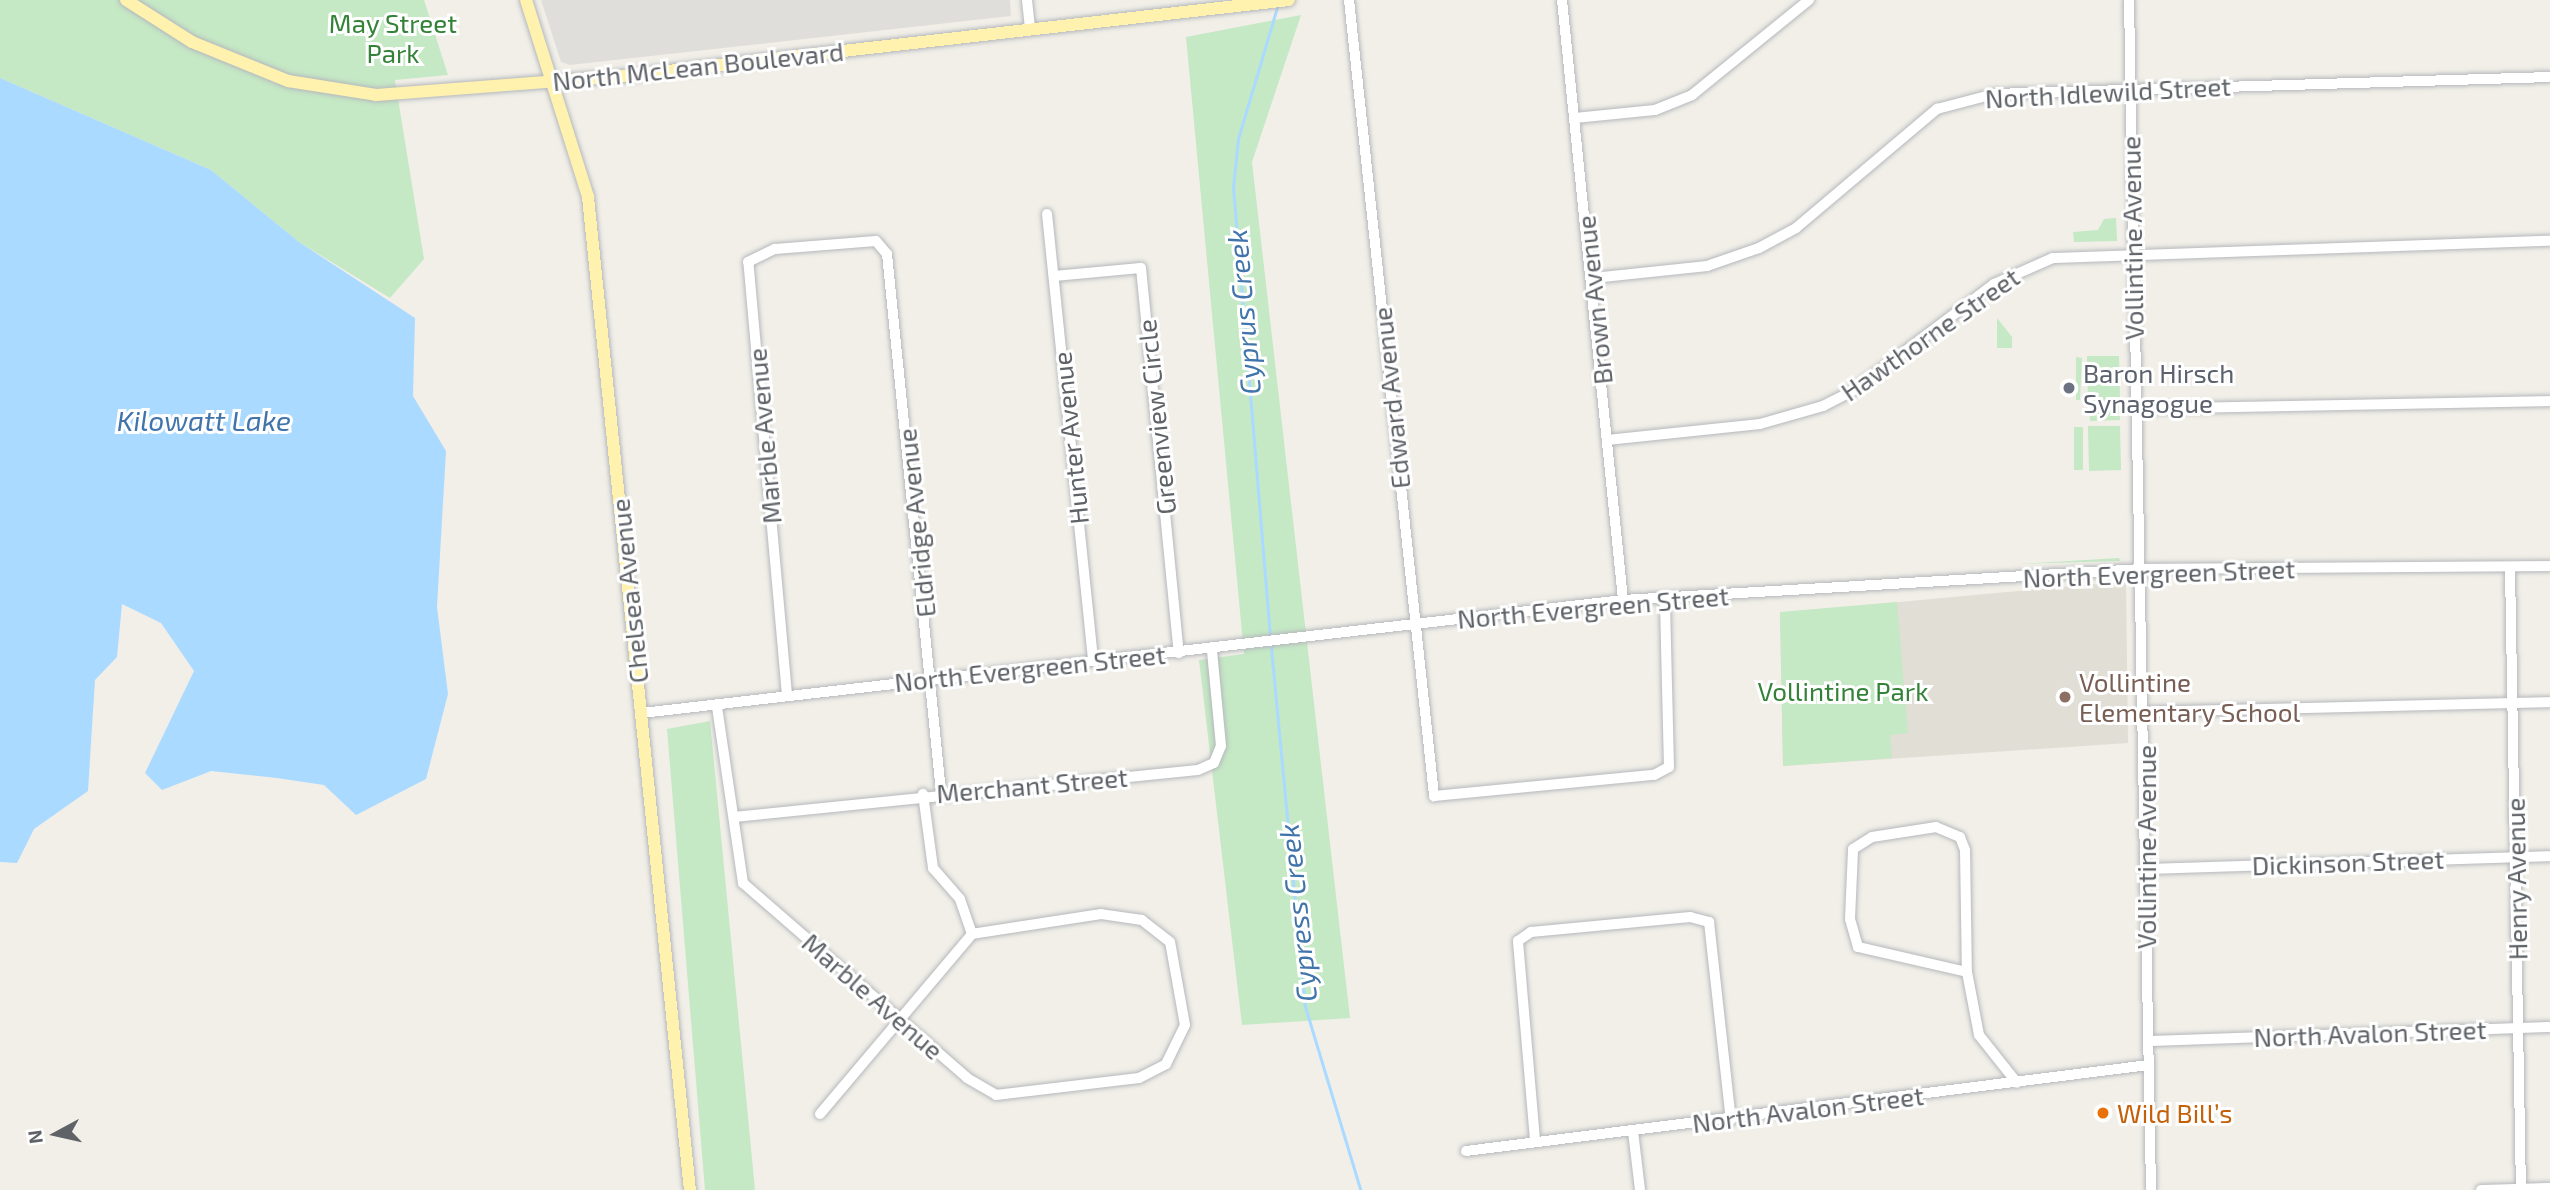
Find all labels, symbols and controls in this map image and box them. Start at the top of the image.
park label: May Street Park [329,7,457,68]
street label: North McLean Boulevard [551,35,845,97]
street label: North Idlewild Street [1984,70,2232,114]
street label: Vollintine Avenue [2115,135,2149,341]
street label: Brown Avenue [1570,214,1618,386]
water label: Cyprus Creek [1219,228,1267,396]
street label: Hawthorne Street [1835,261,2025,407]
street label: Edward Avenue [1366,305,1416,491]
street label: Greenview Circle [1130,318,1182,516]
street label: Marble Avenue [741,347,787,525]
street label: Hunter Avenue [1045,350,1095,526]
place label: Baron Hirsch Synagogue [2083,357,2234,418]
marker: Baron Hirsch Synagogue [2061,380,2077,396]
water label: Kilowatt Lake [117,403,291,437]
street label: Eldridge Avenue [891,427,941,619]
street label: Chelsea Avenue [604,497,654,685]
street label: North Evergreen Street [2022,553,2296,593]
street label: North Evergreen Street [1456,580,1730,634]
street label: North Evergreen Street [893,638,1167,698]
place label: Vollintine Elementary School [2079,666,2301,728]
park label: Vollintine Park [1757,675,1929,707]
marker: Vollintine Elementary School [2057,689,2073,705]
street label: Vollintine Avenue [2130,745,2162,949]
street label: Merchant Street [935,761,1129,809]
street label: Henry Avenue [2499,797,2533,961]
water label: Cypress Creek [1271,822,1323,1004]
street label: Dickinson Street [2251,843,2445,881]
street label: Marble Avenue [796,926,950,1066]
street label: North Avalon Street [2253,1013,2487,1053]
street label: North Avalon Street [1690,1079,1926,1139]
place label: Wild Bill’s [2117,1097,2232,1129]
north arrow [21,1099,91,1169]
marker: Wild Bill’s [2095,1105,2111,1121]
text: N [22,1129,47,1145]

